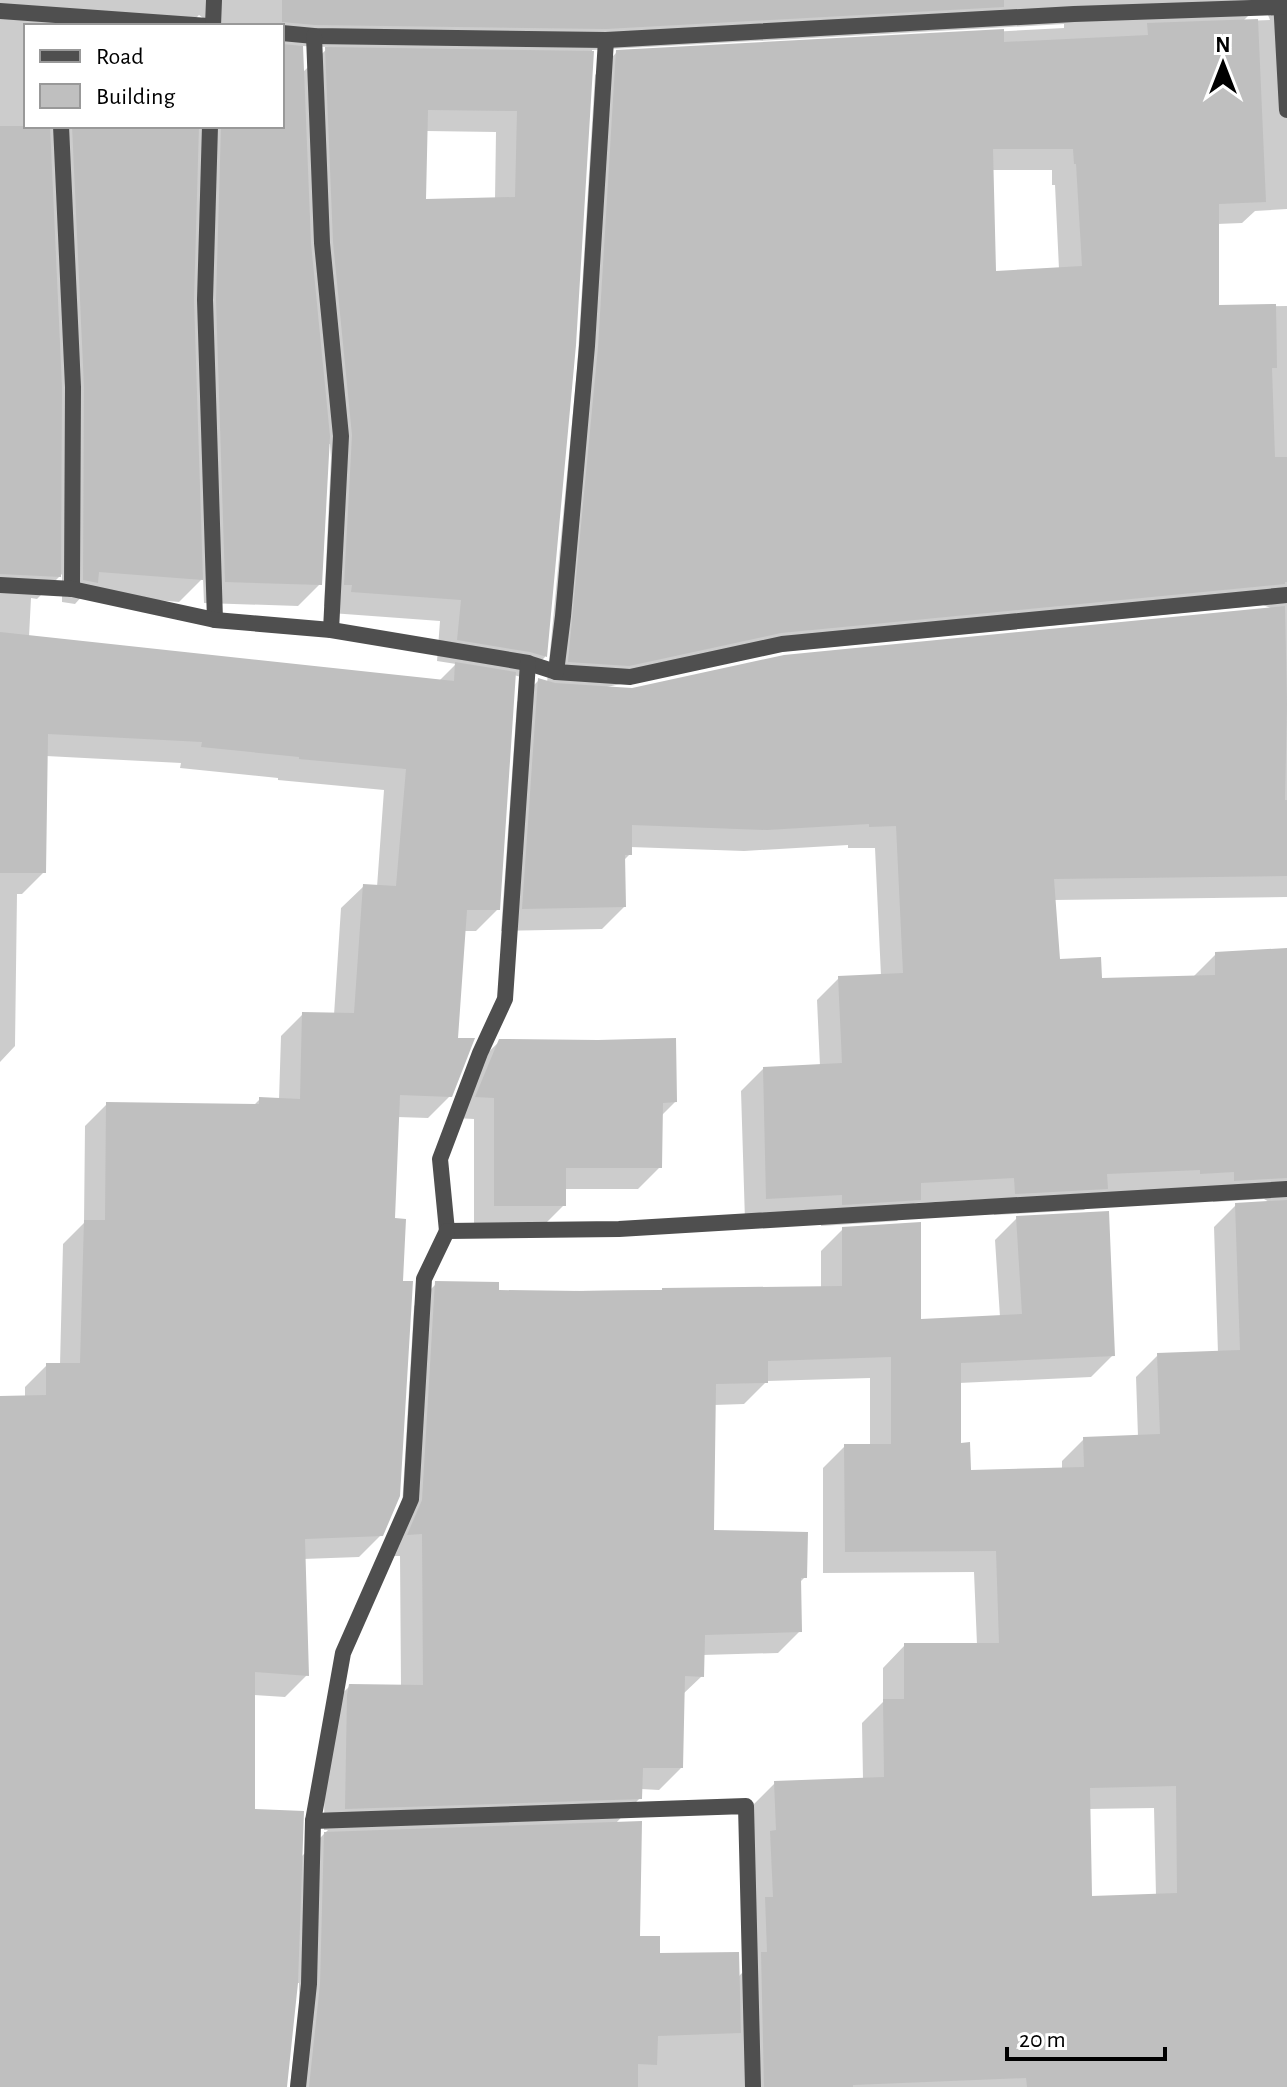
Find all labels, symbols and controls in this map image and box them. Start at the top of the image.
legend [24,24,284,128]
north arrow [1183,24,1263,104]
text: N [1215,34,1231,56]
text: Road [96,45,144,69]
text: Building [96,85,175,109]
scale bar [1007,2011,1165,2061]
text: 20 m [1019,2028,1066,2052]

